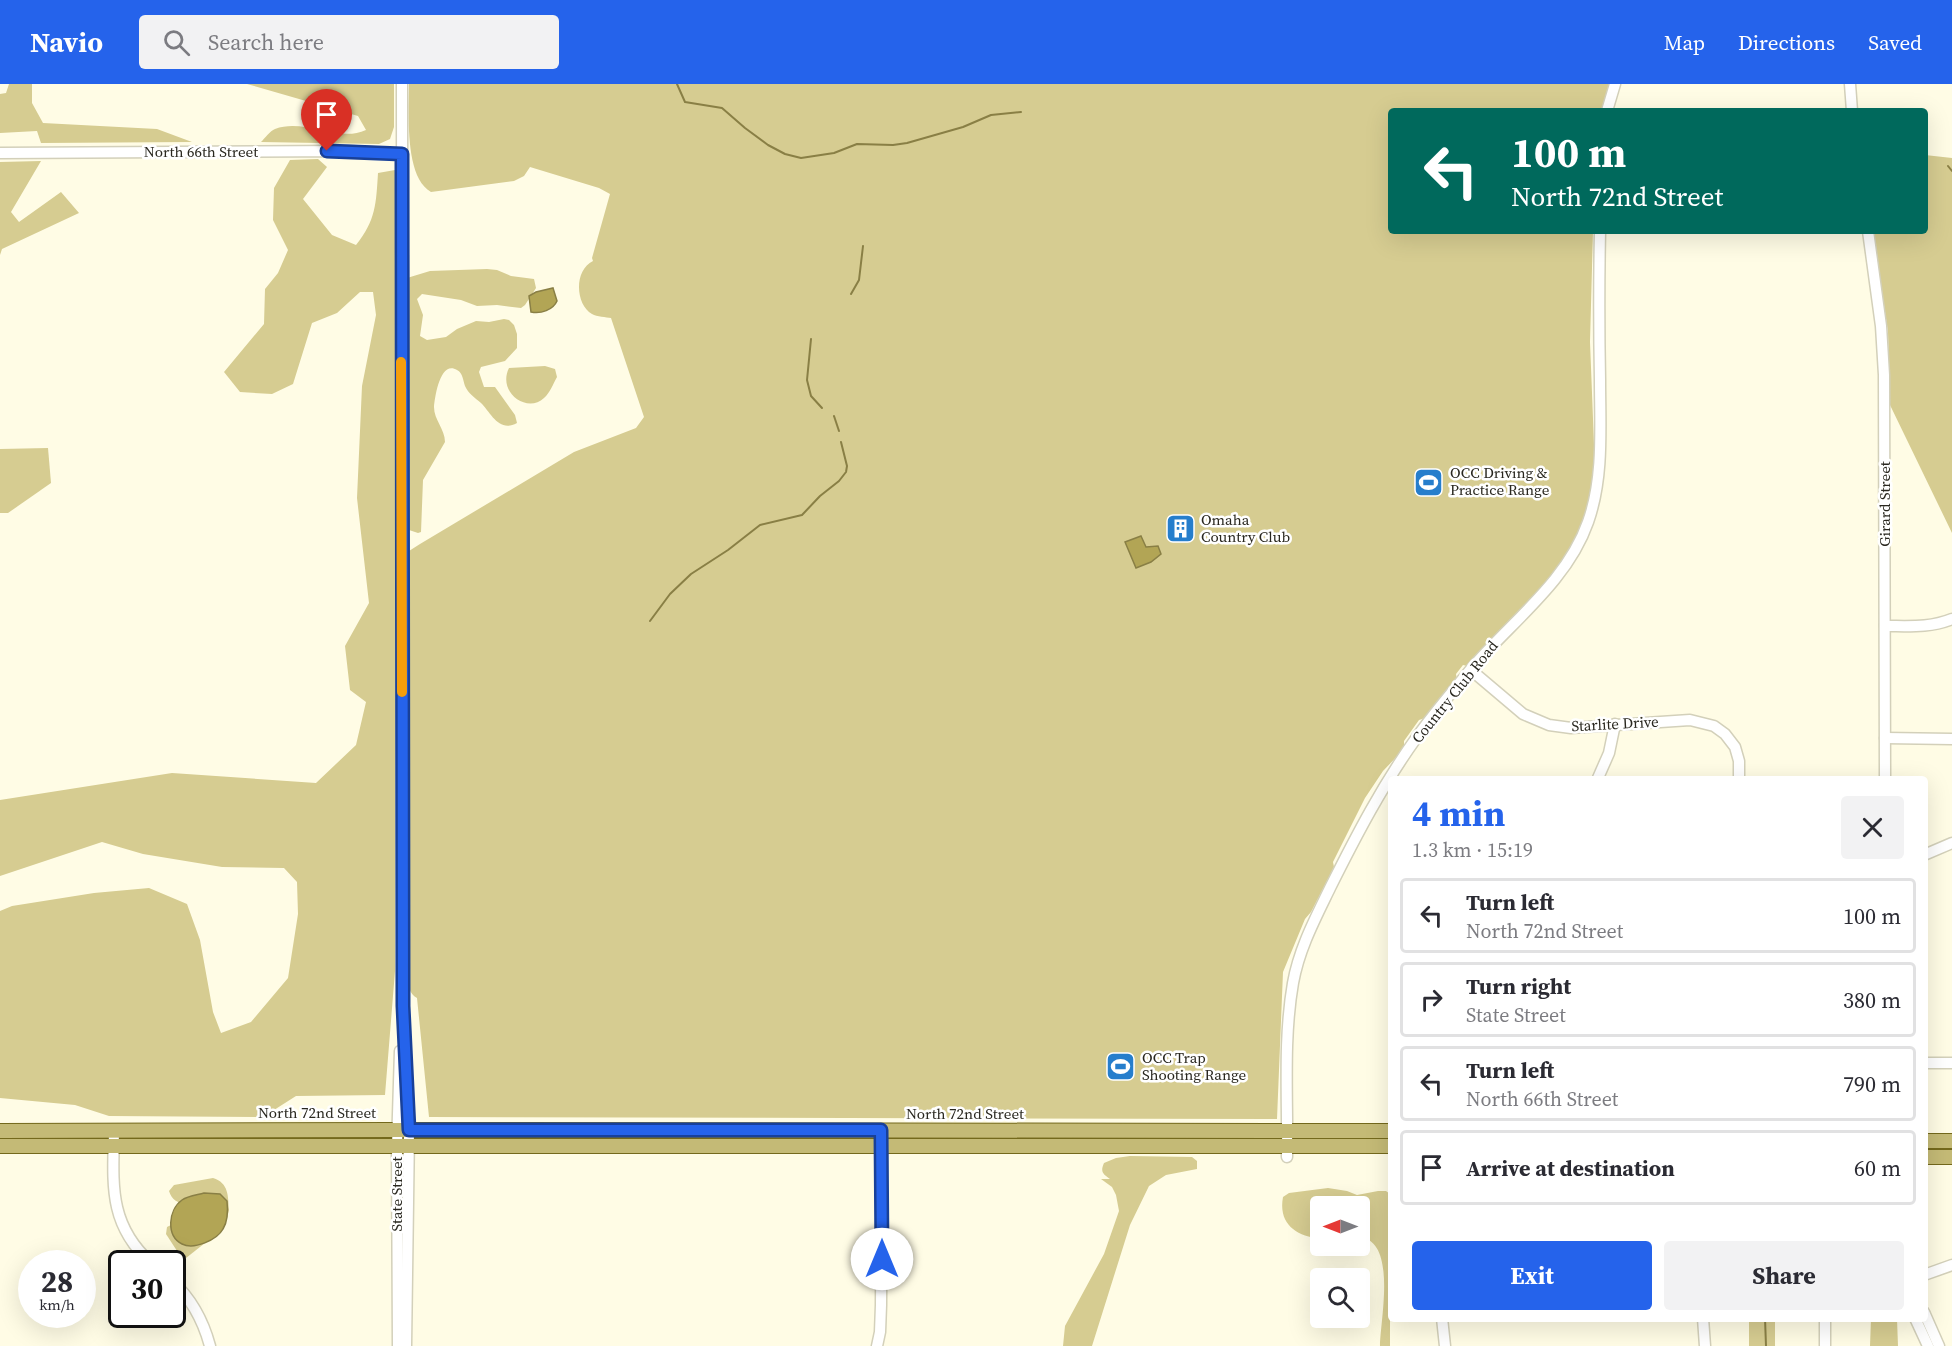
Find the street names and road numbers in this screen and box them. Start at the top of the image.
street label: North 66th Street [144,141,258,162]
street label: Girard Street [1874,461,1895,547]
street label: Country Club Road [1407,636,1503,747]
street label: Starlite Drive [1571,711,1659,736]
street label: North 72nd Street [258,1102,376,1123]
street label: North 72nd Street [906,1103,1024,1124]
street label: State Street [386,1156,407,1231]

